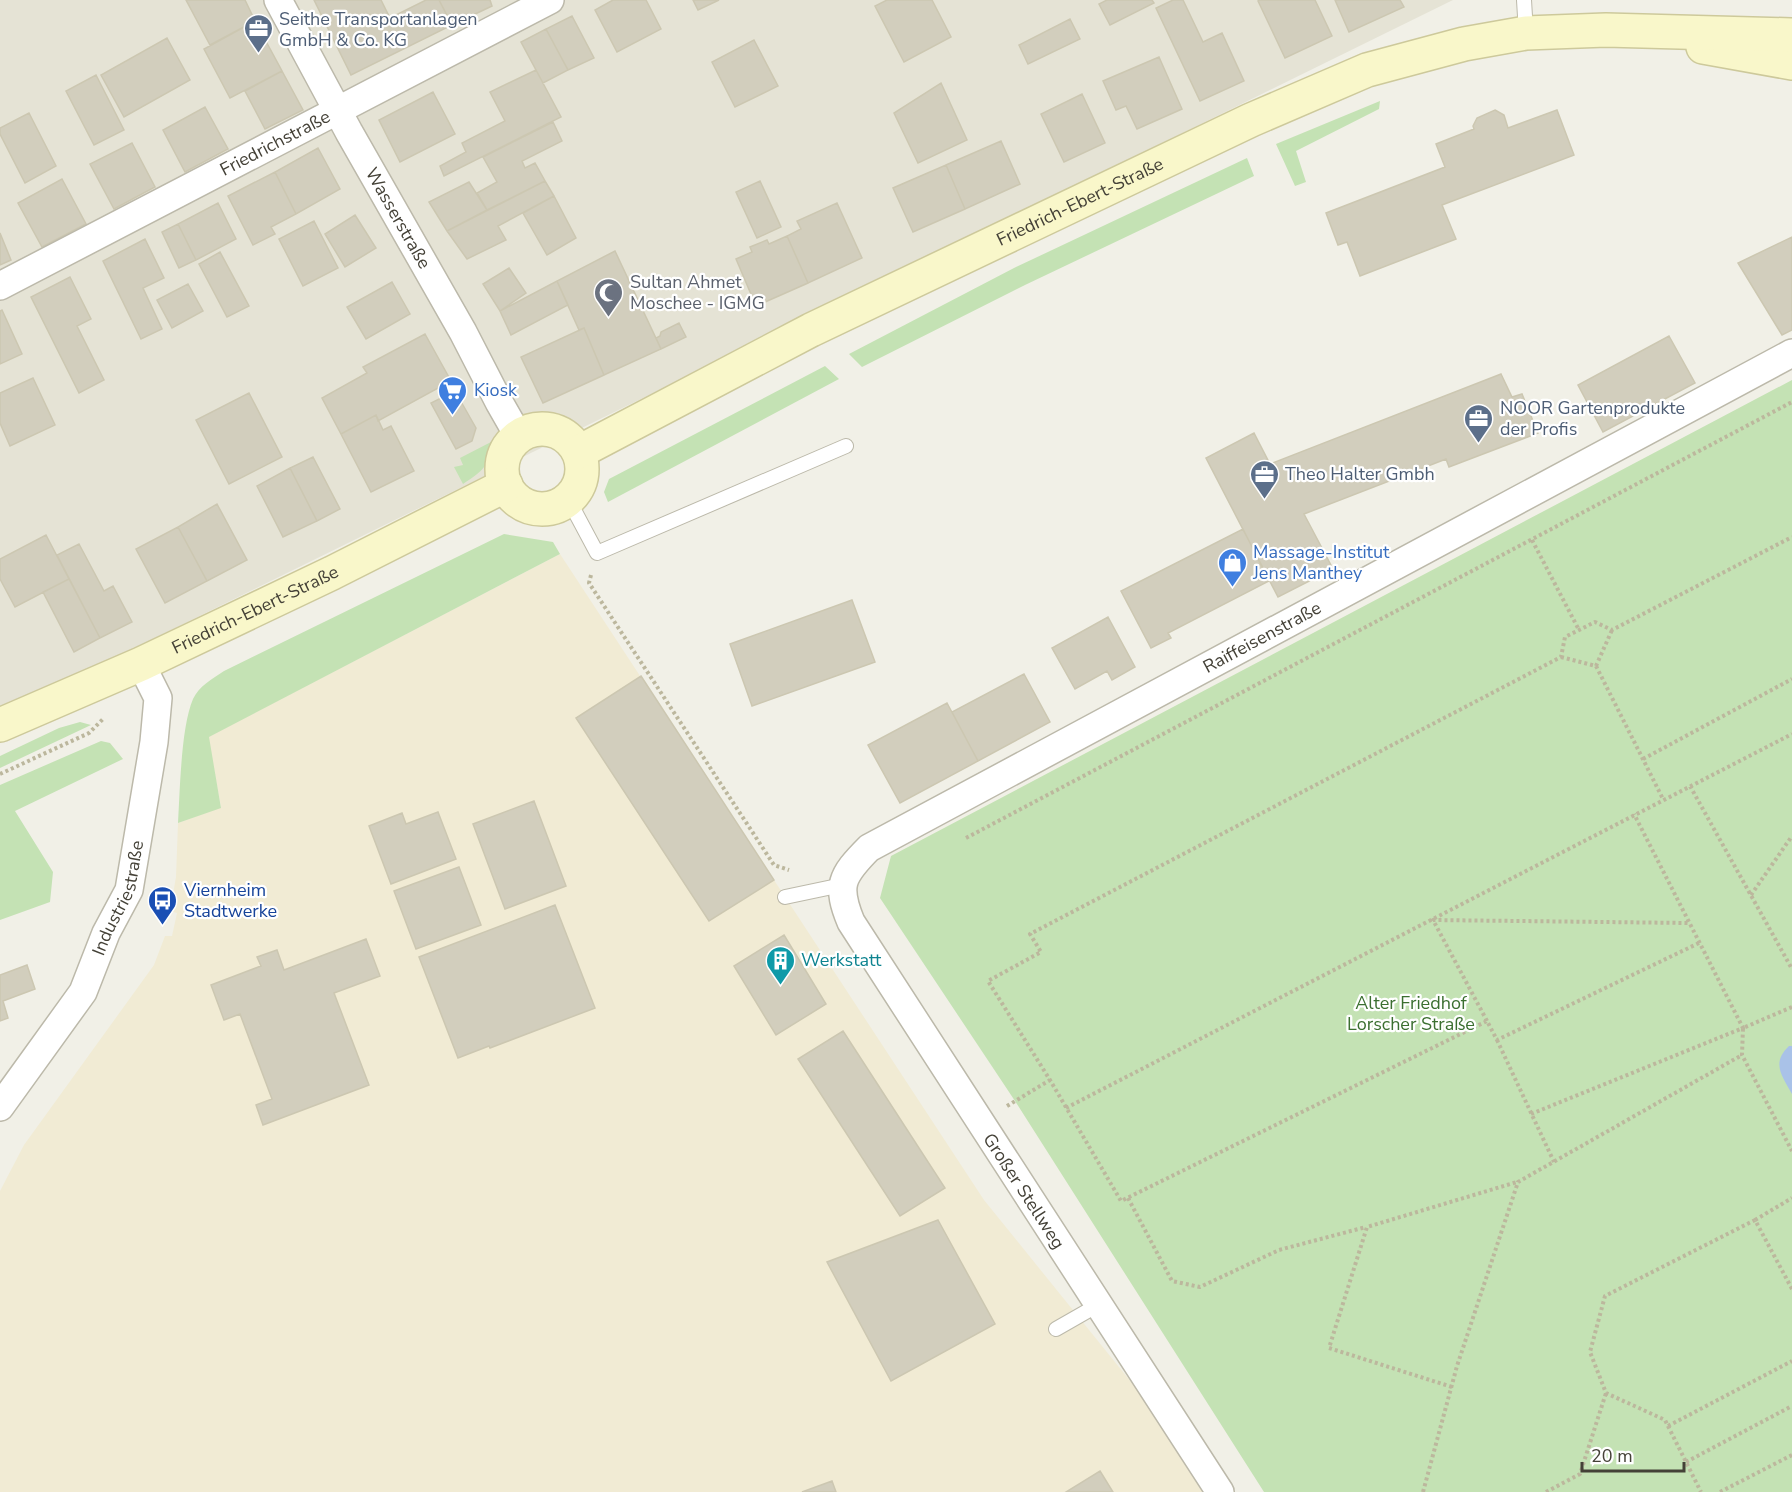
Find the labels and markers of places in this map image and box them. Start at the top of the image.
place label: Seithe Transportanlagen GmbH & Co. KG [279,7,478,52]
office icon: Seithe Transportanlagen GmbH & Co. KG [242,13,274,55]
place label: Sultan Ahmet Moschee - IGMG [630,270,765,315]
mosque icon: Sultan Ahmet Moschee - IGMG [593,276,625,318]
supermarket icon: Kiosk [437,374,469,416]
place label: Kiosk [474,378,518,402]
place label: NOOR Gartenprodukte der Profis [1500,396,1685,441]
office icon: NOOR Gartenprodukte der Profis [1463,402,1495,444]
office icon: Theo Halter Gmbh [1248,458,1280,500]
place label: Theo Halter Gmbh [1285,462,1435,486]
place label: Massage-Institut Jens Manthey [1252,540,1390,585]
shop icon: Massage-Institut Jens Manthey [1216,546,1248,588]
place label: Viernheim Stadtwerke [183,878,277,923]
bus stop icon: Viernheim Stadtwerke [147,884,179,926]
building icon: Werkstatt [764,944,796,986]
place label: Werkstatt [801,948,882,972]

